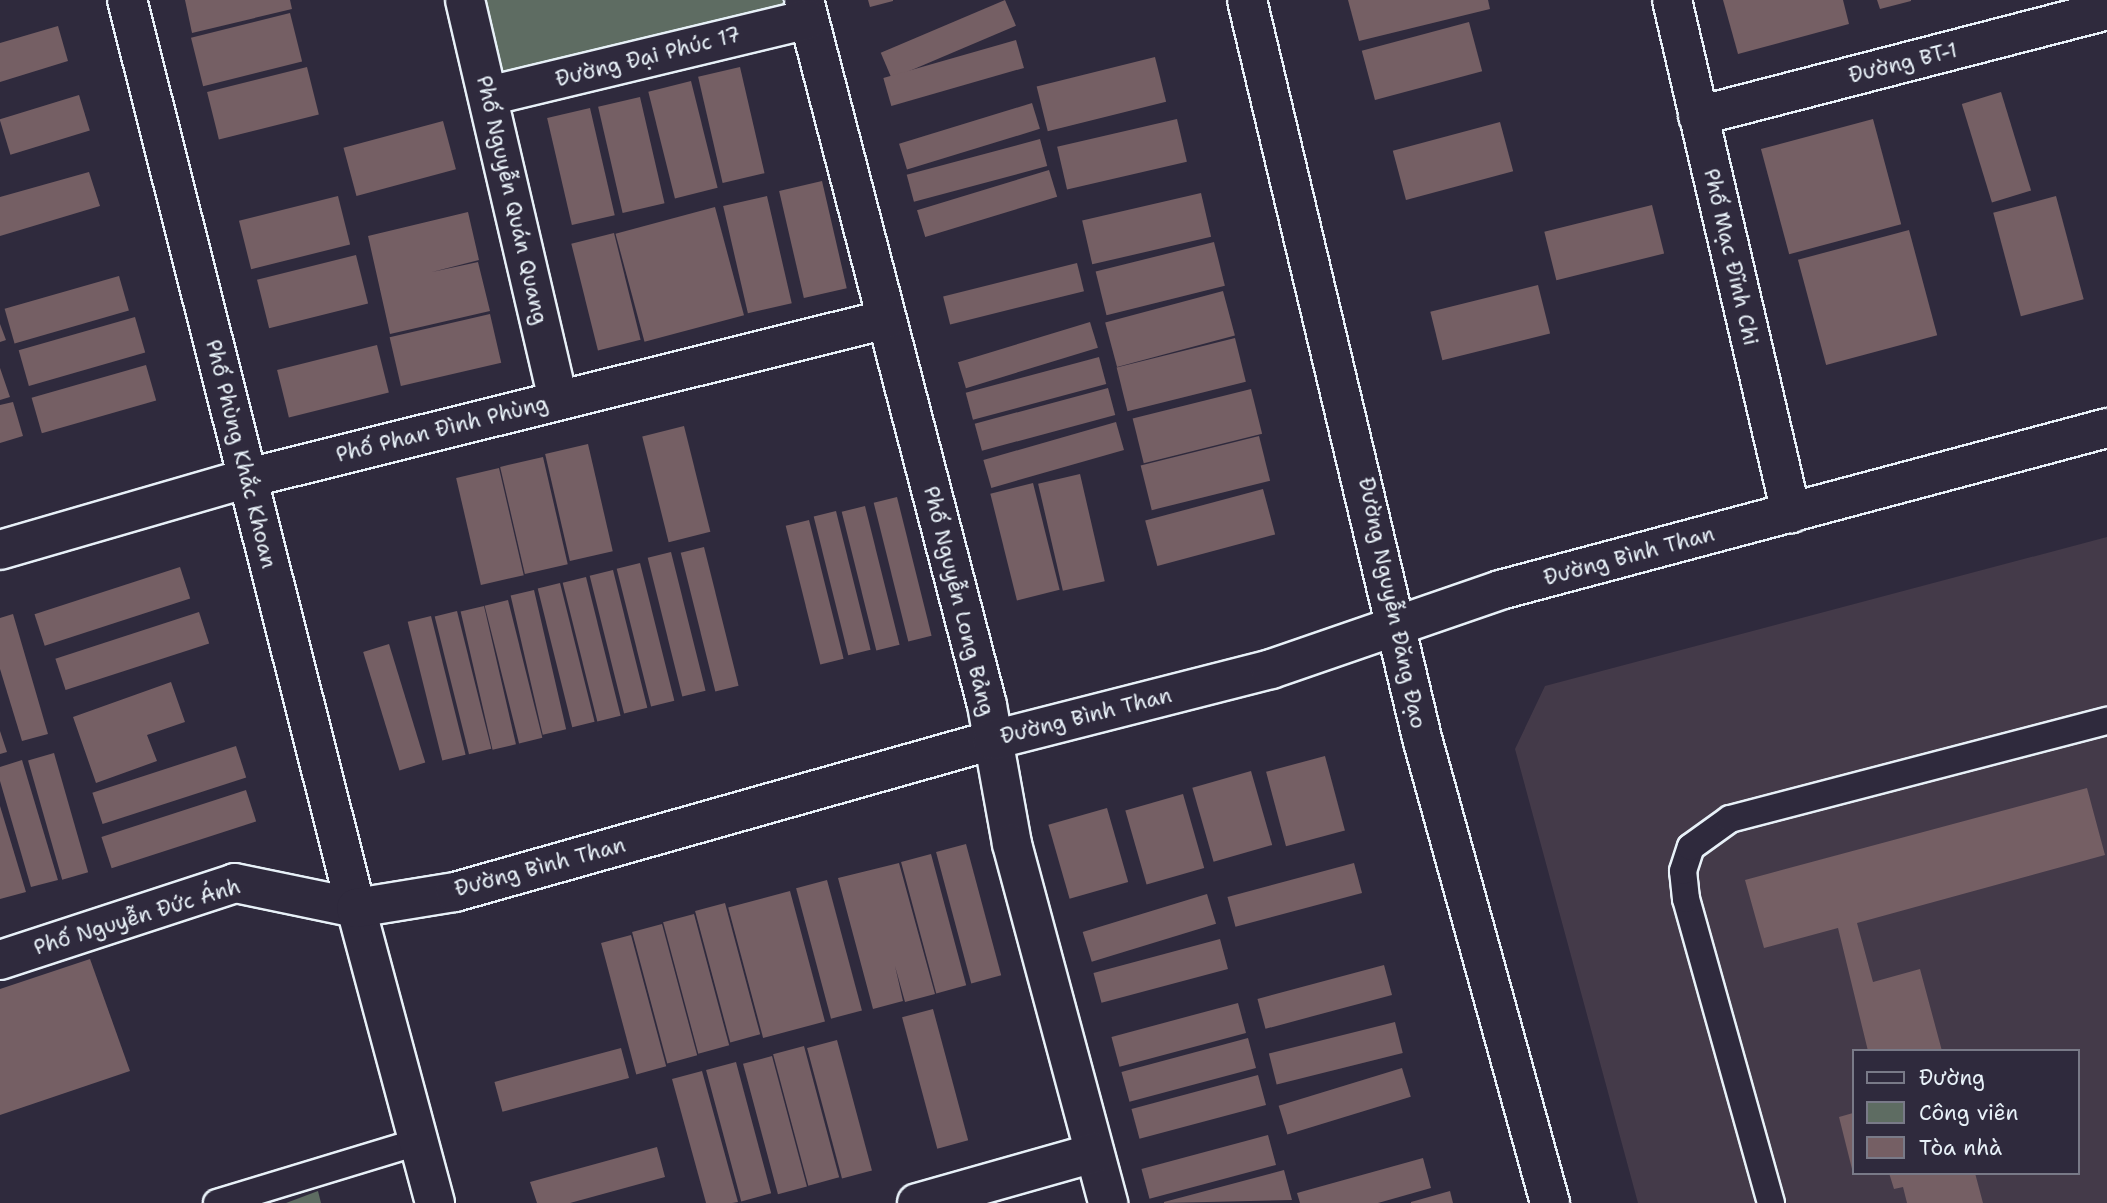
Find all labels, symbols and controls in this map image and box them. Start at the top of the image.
street label: Đường Đại Phúc 17 [553,22,743,92]
street label: Đường BT-1 [1846,37,1960,89]
street label: Phố Nguyễn Quán Quang [471,73,553,327]
street label: Phố Mạc Đĩnh Chi [1698,166,1764,348]
street label: Phố Phùng Khắc Khoan [200,337,282,571]
street label: Phố Phan Đình Phùng [333,390,551,468]
street label: Đường Nguyễn Đăng Đạo [1353,475,1431,731]
street label: Phố Nguyễn Long Bảng [918,484,1000,718]
street label: Đường Bình Than [1541,521,1717,591]
street label: Đường Bình Than [998,683,1174,749]
street label: Đường Bình Than [452,832,628,902]
street label: Phố Nguyễn Đức Ánh [31,874,243,960]
legend [1852,1049,2079,1175]
text: Đường [1919,1064,1985,1092]
text: Công viên [1919,1099,2018,1127]
text: Tòa nhà [1919,1134,2002,1162]

